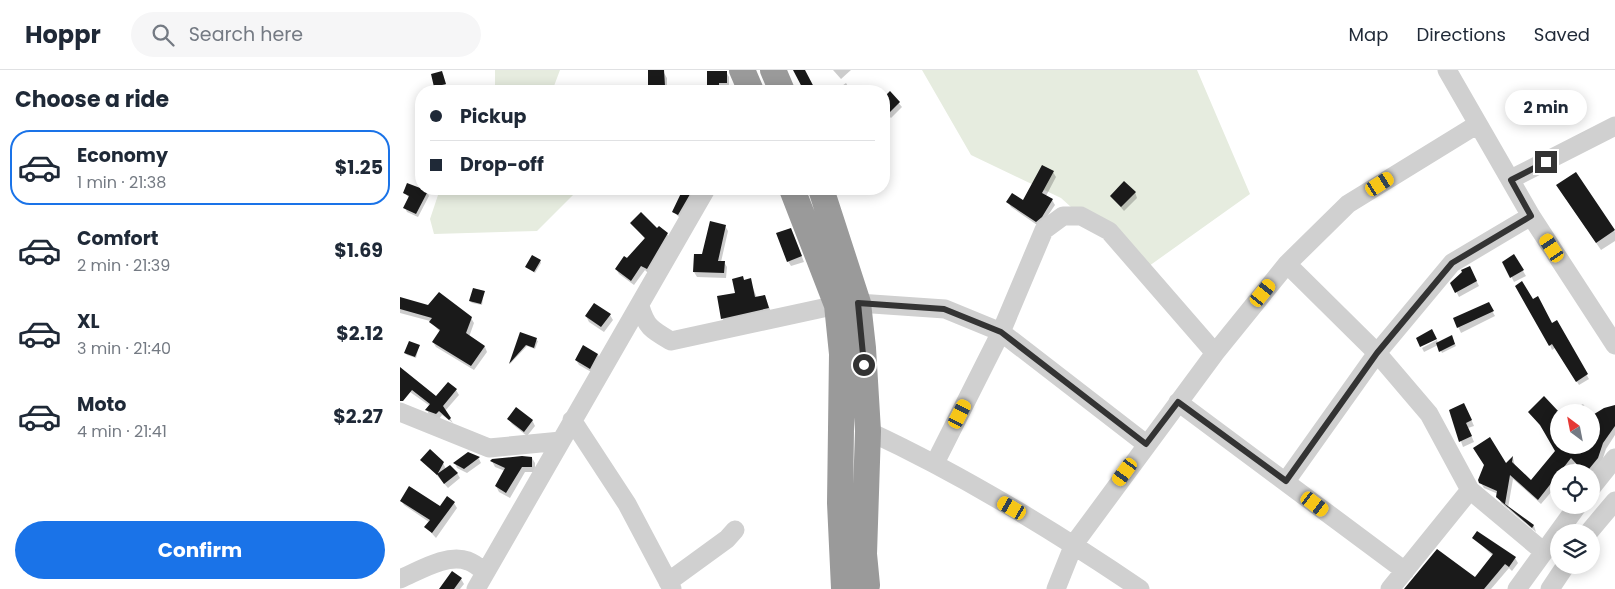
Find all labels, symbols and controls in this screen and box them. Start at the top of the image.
search box [131,12,481,57]
text: Hoppr [25,18,101,51]
icon: search [149,21,177,49]
text: Search here [189,21,303,48]
text: Map [1349,22,1388,47]
text: Directions [1416,22,1506,47]
text: Saved [1534,22,1590,47]
text: Choose a ride [15,84,169,115]
callout: 2 min [1505,89,1587,124]
text: 2 min [1524,96,1568,119]
text: Pickup [460,103,526,130]
text: Economy [77,142,168,169]
icon: car [17,145,62,190]
text: Drop-off [460,151,544,178]
route end [1535,151,1557,173]
text: $1.25 [335,154,383,181]
car [1363,170,1396,198]
text: 1 min · 21:38 [77,171,166,194]
text: Comfort [77,225,159,252]
icon: car [17,228,62,273]
car [1537,231,1566,265]
text: $1.69 [334,237,383,264]
text: 2 min · 21:39 [77,254,170,277]
car [1247,277,1278,309]
text: XL [77,308,100,335]
icon: car [17,311,62,356]
text: $2.12 [336,320,383,347]
text: 3 min · 21:40 [77,337,171,360]
route start [853,354,875,376]
text: Moto [77,391,126,418]
icon: car [17,394,62,439]
car [946,397,973,431]
text: $2.27 [333,403,383,430]
north arrow [1550,404,1600,454]
map controls [1550,404,1600,574]
text: 4 min · 21:41 [77,420,167,443]
car [1110,455,1139,489]
button: locate [1550,464,1600,514]
car [1298,489,1331,519]
car [995,494,1028,522]
button: Confirm [15,521,385,579]
button: layers [1550,524,1600,574]

